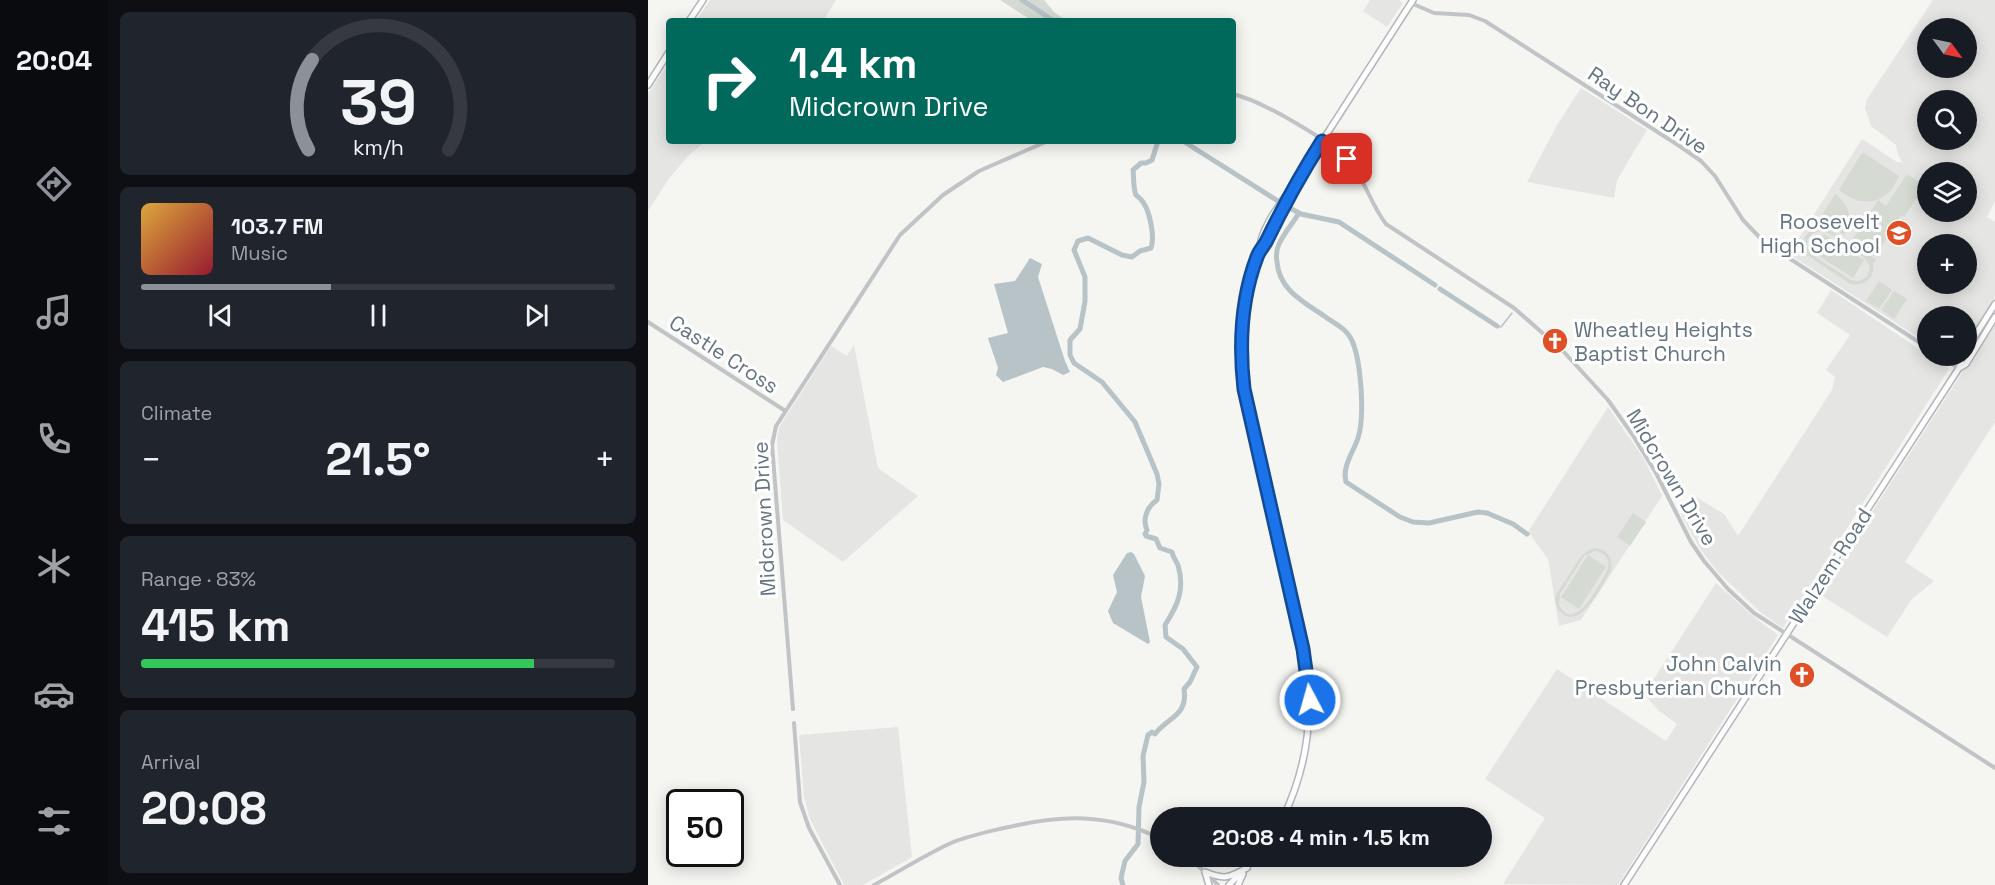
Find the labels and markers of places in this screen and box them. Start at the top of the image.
pin [1321,133,1372,184]
place label: Roosevelt High School [1760,208,1880,259]
school or university icon: Roosevelt High School [1884,218,1914,248]
place label: Wheatley Heights Baptist Church [1574,316,1753,367]
church icon: Wheatley Heights Baptist Church [1540,326,1570,356]
place label: John Calvin Presbyterian Church [1575,650,1782,701]
church icon: John Calvin Presbyterian Church [1787,660,1817,690]

